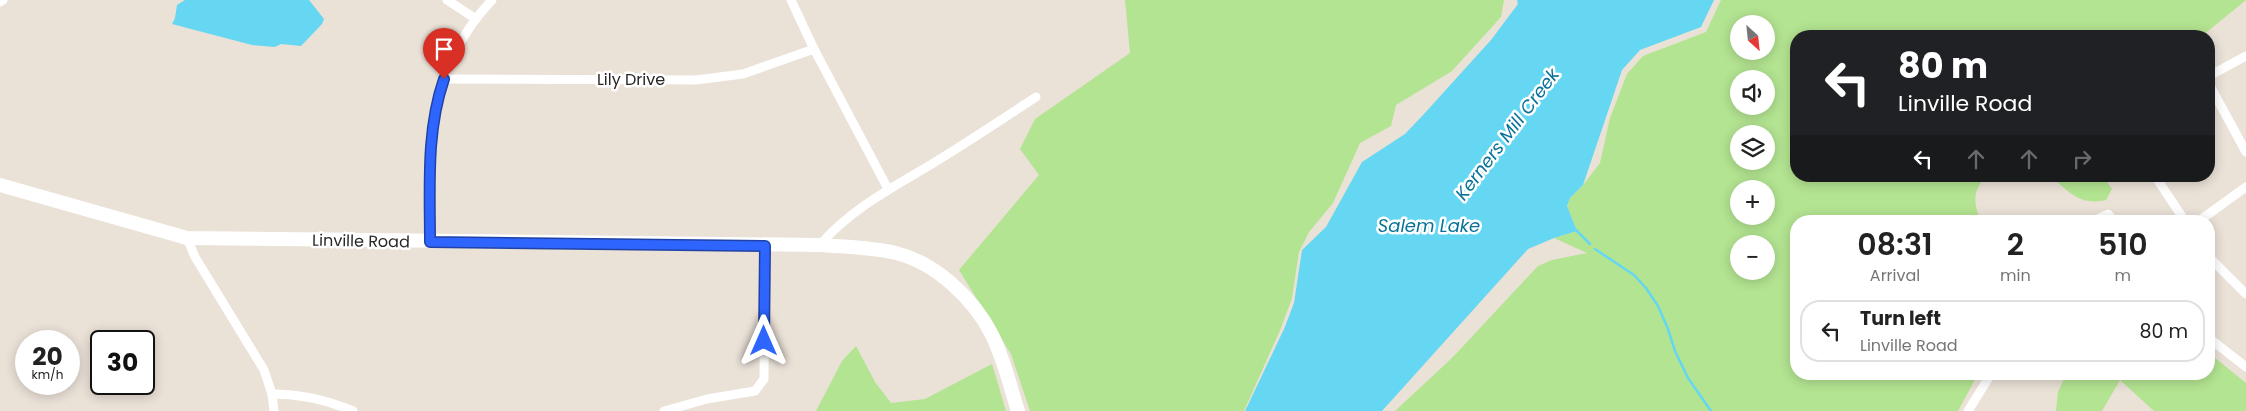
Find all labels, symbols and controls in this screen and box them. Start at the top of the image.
north arrow [1730,15,1775,60]
map controls [1730,15,1775,280]
pin [423,28,465,79]
icon: arrive [430,35,458,63]
text: 80 m [1898,41,1988,90]
icon: left [1815,50,1880,115]
water label: Kerners Mill Creek [1449,62,1565,205]
street label: Lily Drive [597,68,665,91]
button: sound [1730,70,1775,115]
text: Linville Road [1898,88,2032,119]
button: layers [1730,125,1775,170]
icon: left [1909,145,1937,173]
icon: ahead [1962,145,1990,173]
icon: ahead [2015,145,2043,173]
icon: right [2068,145,2096,173]
button: + [1730,180,1775,225]
water label: Salem Lake [1378,213,1480,238]
text: 08:31 [1857,223,1933,266]
text: 2 [2007,223,2024,266]
text: 510 [2098,223,2148,266]
street label: Linville Road [312,229,410,253]
button: − [1730,235,1775,280]
text: Arrival [1870,264,1920,287]
text: min [2000,264,2031,287]
text: m [2115,264,2131,287]
text: Turn left [1860,305,1941,332]
position arrow [737,314,789,366]
icon: left [1817,317,1845,345]
text: 80 m [2139,318,2188,345]
speed limit sign: 30 [90,330,155,395]
text: Linville Road [1860,334,1958,357]
text: 20 [32,339,63,374]
text: km/h [32,366,63,383]

